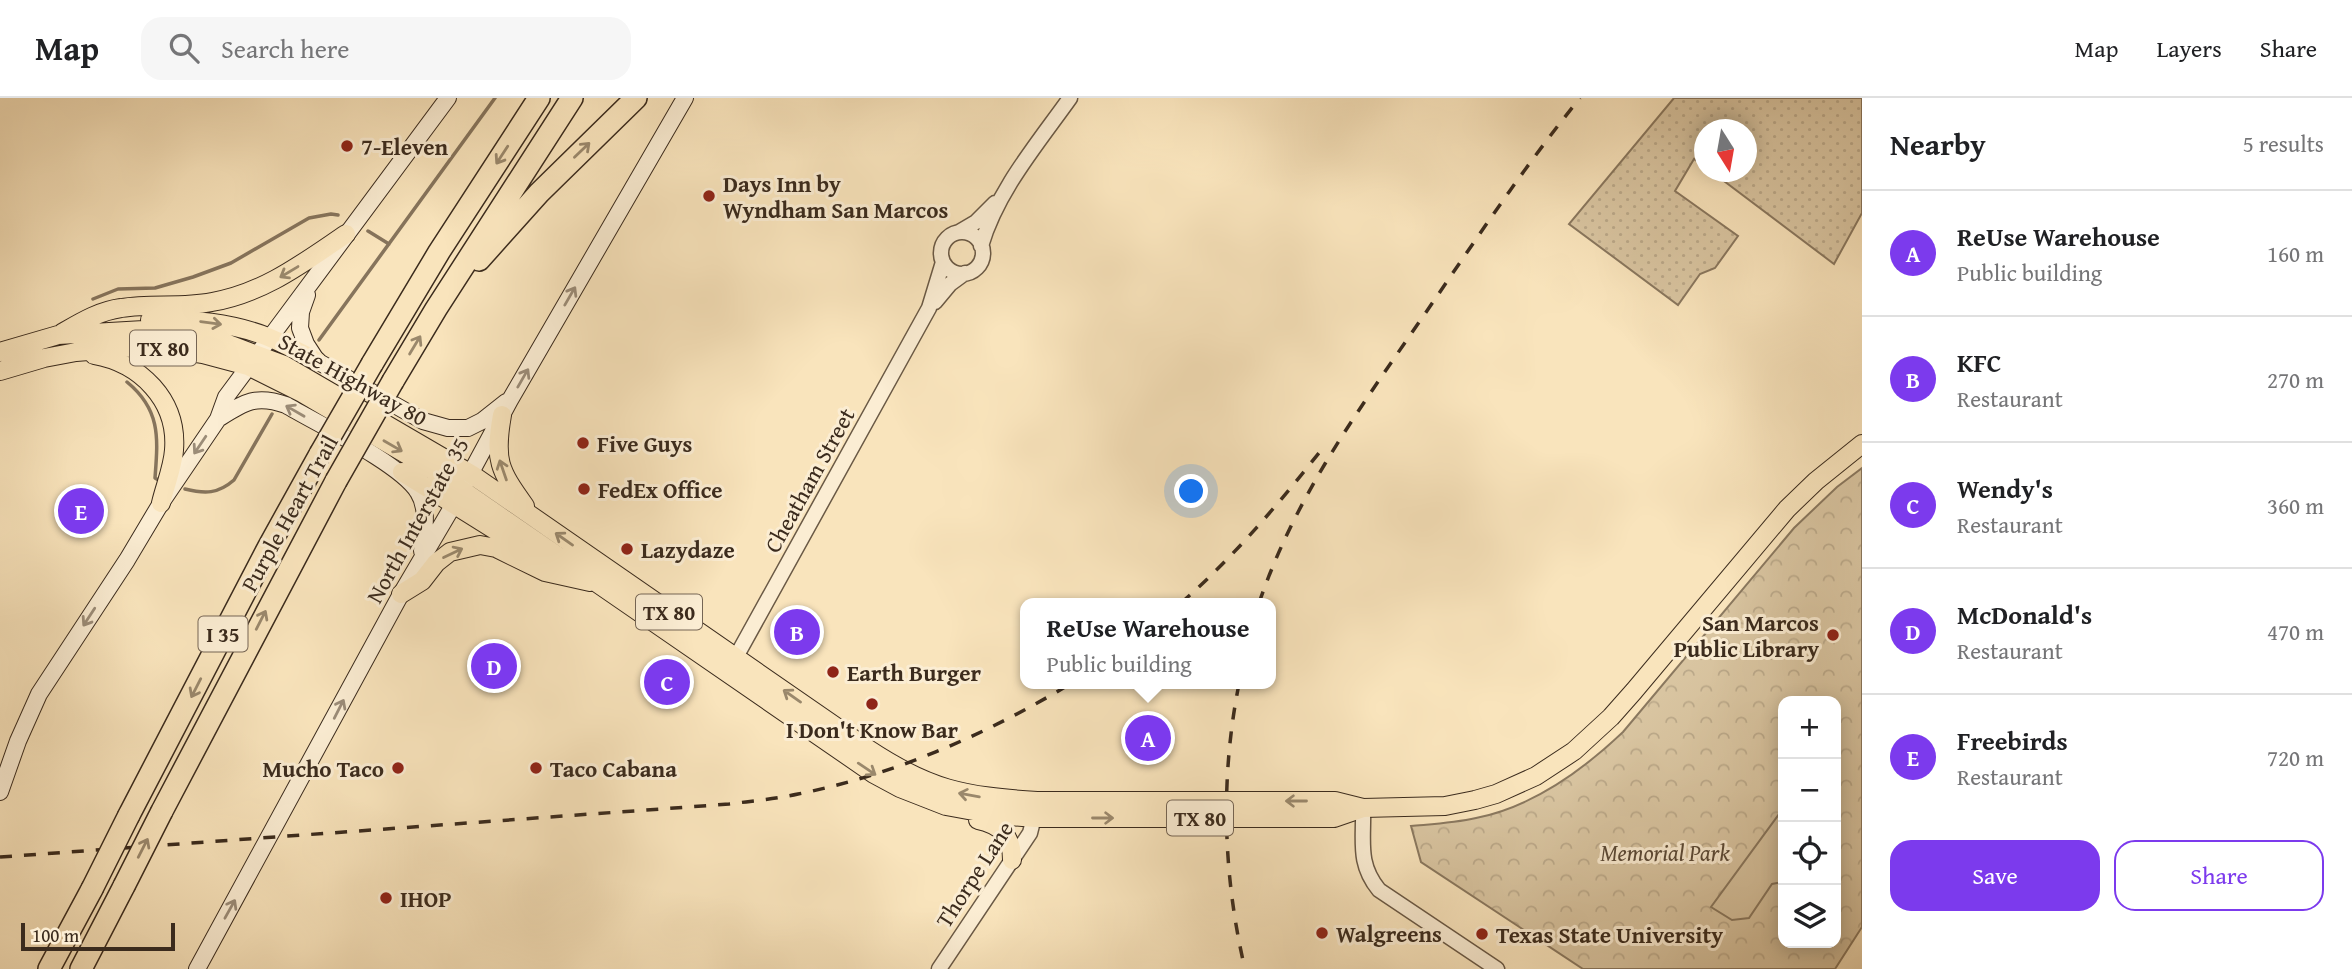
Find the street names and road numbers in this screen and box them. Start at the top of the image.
street label: State Highway 80 [272,324,434,434]
road number: TX 80 [130,330,196,366]
street label: Cheatham Street [756,402,862,558]
street label: Purple Heart Trail [232,429,346,597]
street label: North Interstate 35 [358,431,476,609]
road number: TX 80 [636,594,702,630]
road number: I 35 [198,616,248,652]
road number: TX 80 [1167,800,1233,836]
street label: Thorpe Lane [927,814,1021,934]

